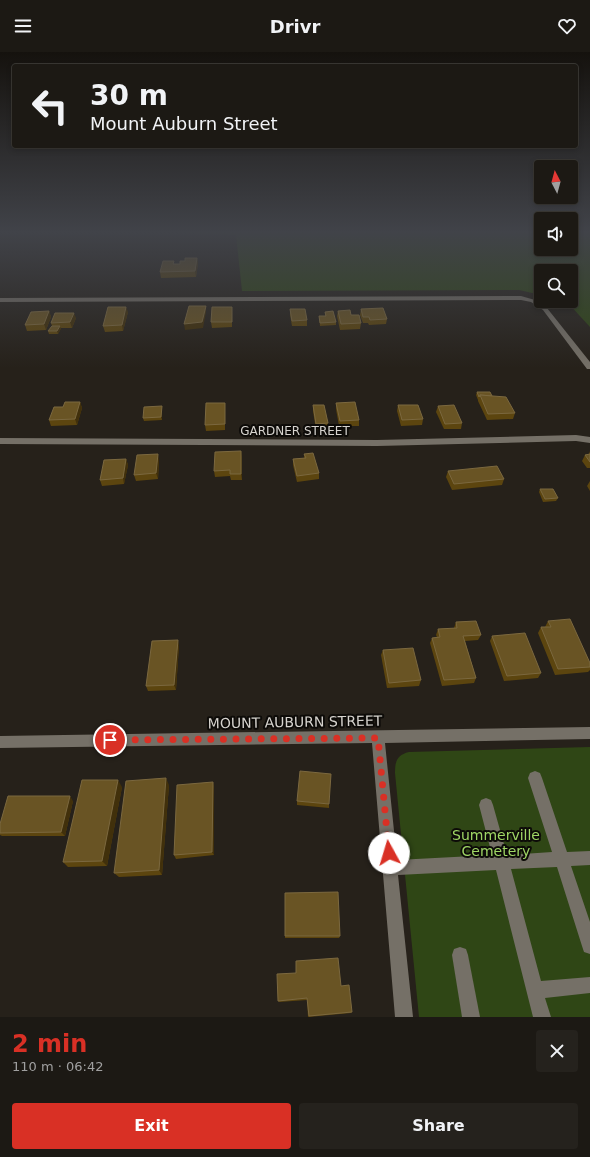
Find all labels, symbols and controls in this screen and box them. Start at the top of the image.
icon: menu [12,15,34,37]
icon: heart [556,15,578,37]
text: Drivr [270,16,320,37]
text: 30 m [90,79,168,112]
icon: left [24,80,76,132]
text: Mount Auburn Street [90,113,278,134]
north arrow [534,160,578,204]
map controls [534,160,578,308]
button: sound [534,212,578,256]
button: search [534,264,578,308]
street label: GARDNER STREET [240,424,350,438]
street label: MOUNT AUBURN STREET [208,712,383,732]
pin [93,723,127,757]
icon: arrive [99,729,121,751]
park label: Summerville Cemetery [452,827,540,859]
position arrow [368,832,410,874]
text: 2 min [12,1030,87,1058]
button: close [536,1030,578,1072]
text: 110 m · 06:42 [12,1059,103,1074]
button: Exit [12,1103,291,1149]
button: Share [299,1103,578,1149]

